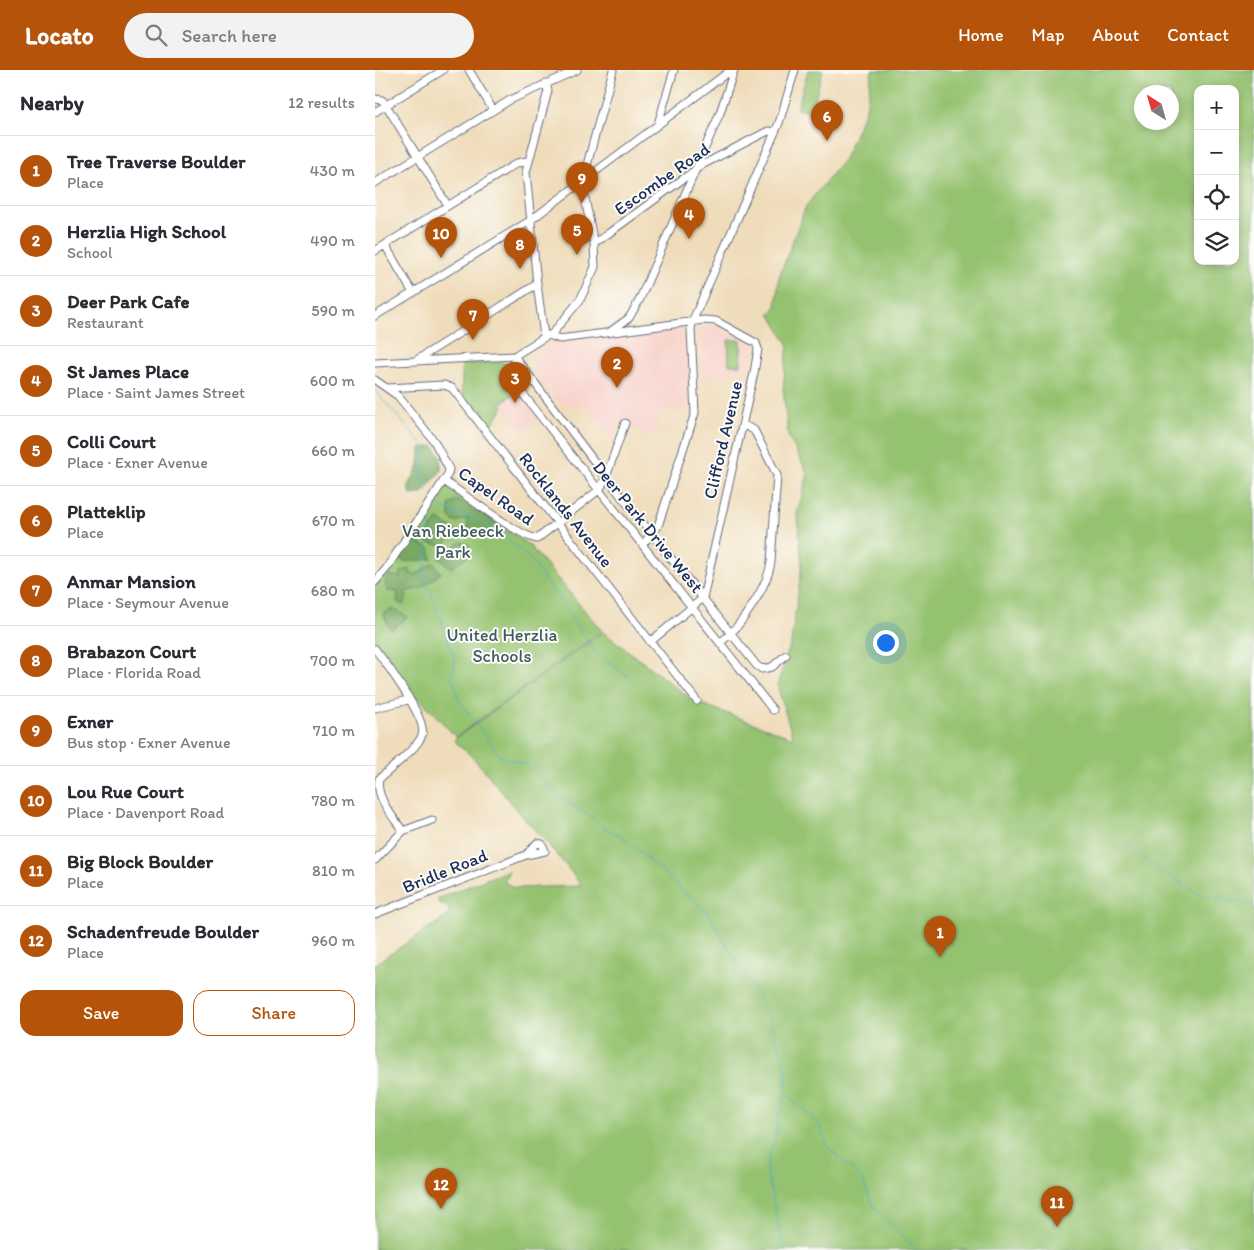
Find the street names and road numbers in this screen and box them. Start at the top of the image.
street label: Escombe Road [610,138,714,220]
street label: Clifford Avenue [699,379,747,501]
street label: Rocklands Avenue [514,448,618,572]
street label: Deer Park Drive West [588,457,708,598]
street label: Capel Road [454,462,538,530]
street label: Bridle Road [399,844,491,898]

